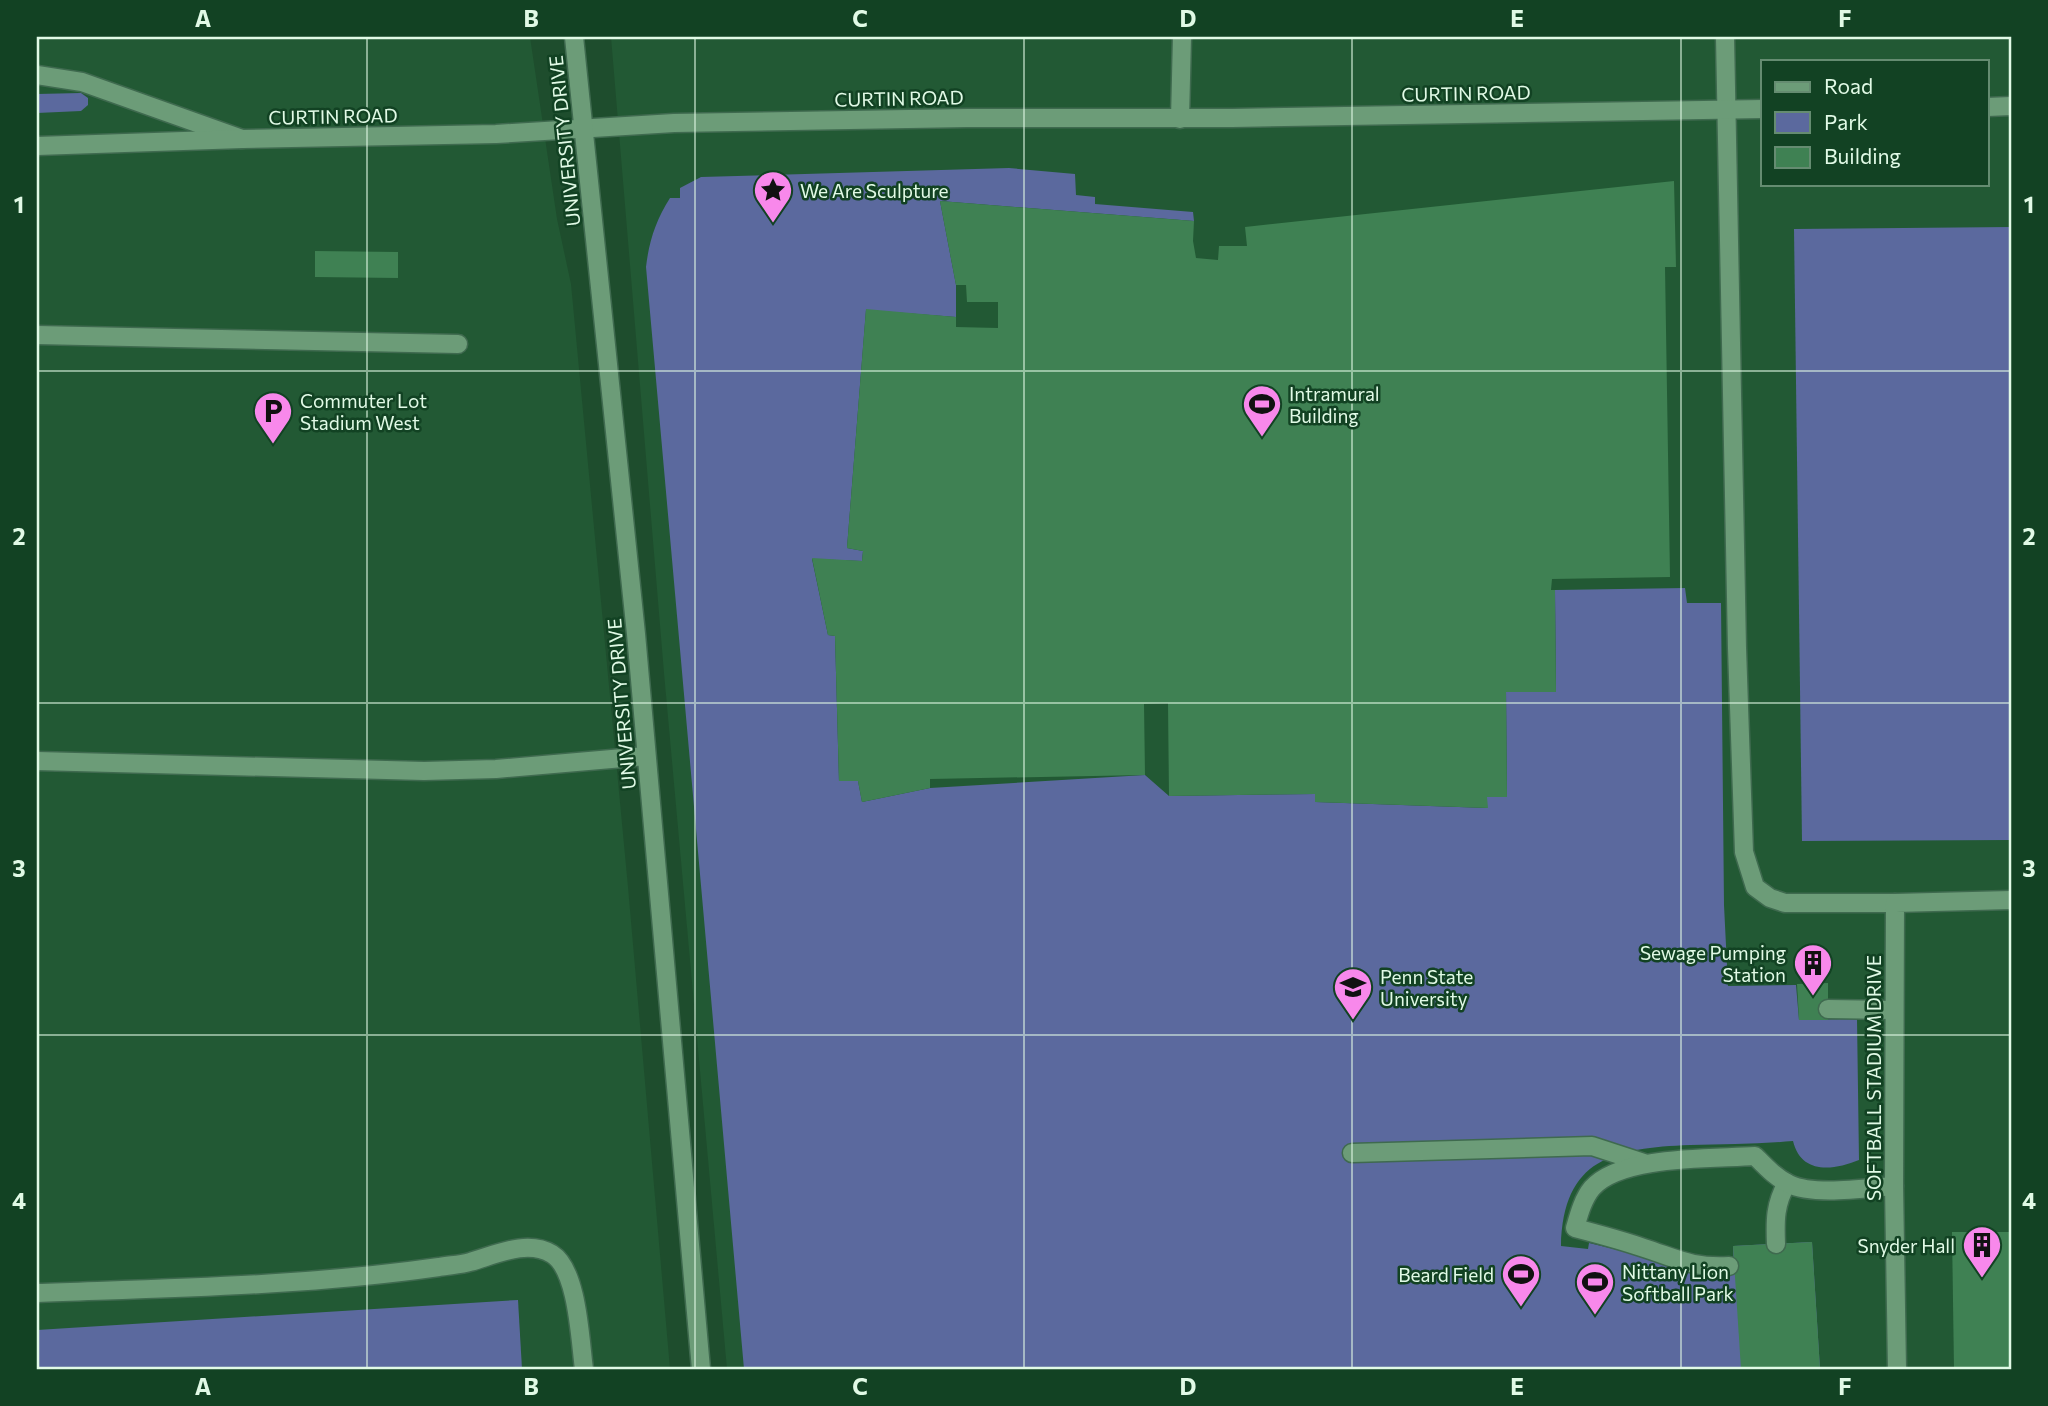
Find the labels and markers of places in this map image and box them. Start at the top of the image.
place icon: We Are Sculpture [752,169,794,224]
place label: We Are Sculpture [800,179,949,202]
place label: Intramural Building [1289,382,1380,427]
sports icon: Intramural Building [1241,383,1283,438]
place label: Commuter Lot Stadium West [300,389,427,434]
parking icon: Commuter Lot Stadium West [252,390,294,445]
place label: Sewage Pumping Station [1640,941,1786,986]
building icon: Sewage Pumping Station [1792,942,1834,997]
place label: Penn State University [1380,965,1473,1010]
school or university icon: Penn State University [1332,966,1374,1021]
building icon: Snyder Hall [1961,1224,2003,1279]
place label: Snyder Hall [1858,1234,1955,1257]
sports icon: Beard Field [1500,1253,1542,1308]
place label: Nittany Lion Softball Park [1622,1260,1734,1305]
sports icon: Nittany Lion Softball Park [1574,1261,1616,1316]
place label: Beard Field [1398,1263,1494,1286]

